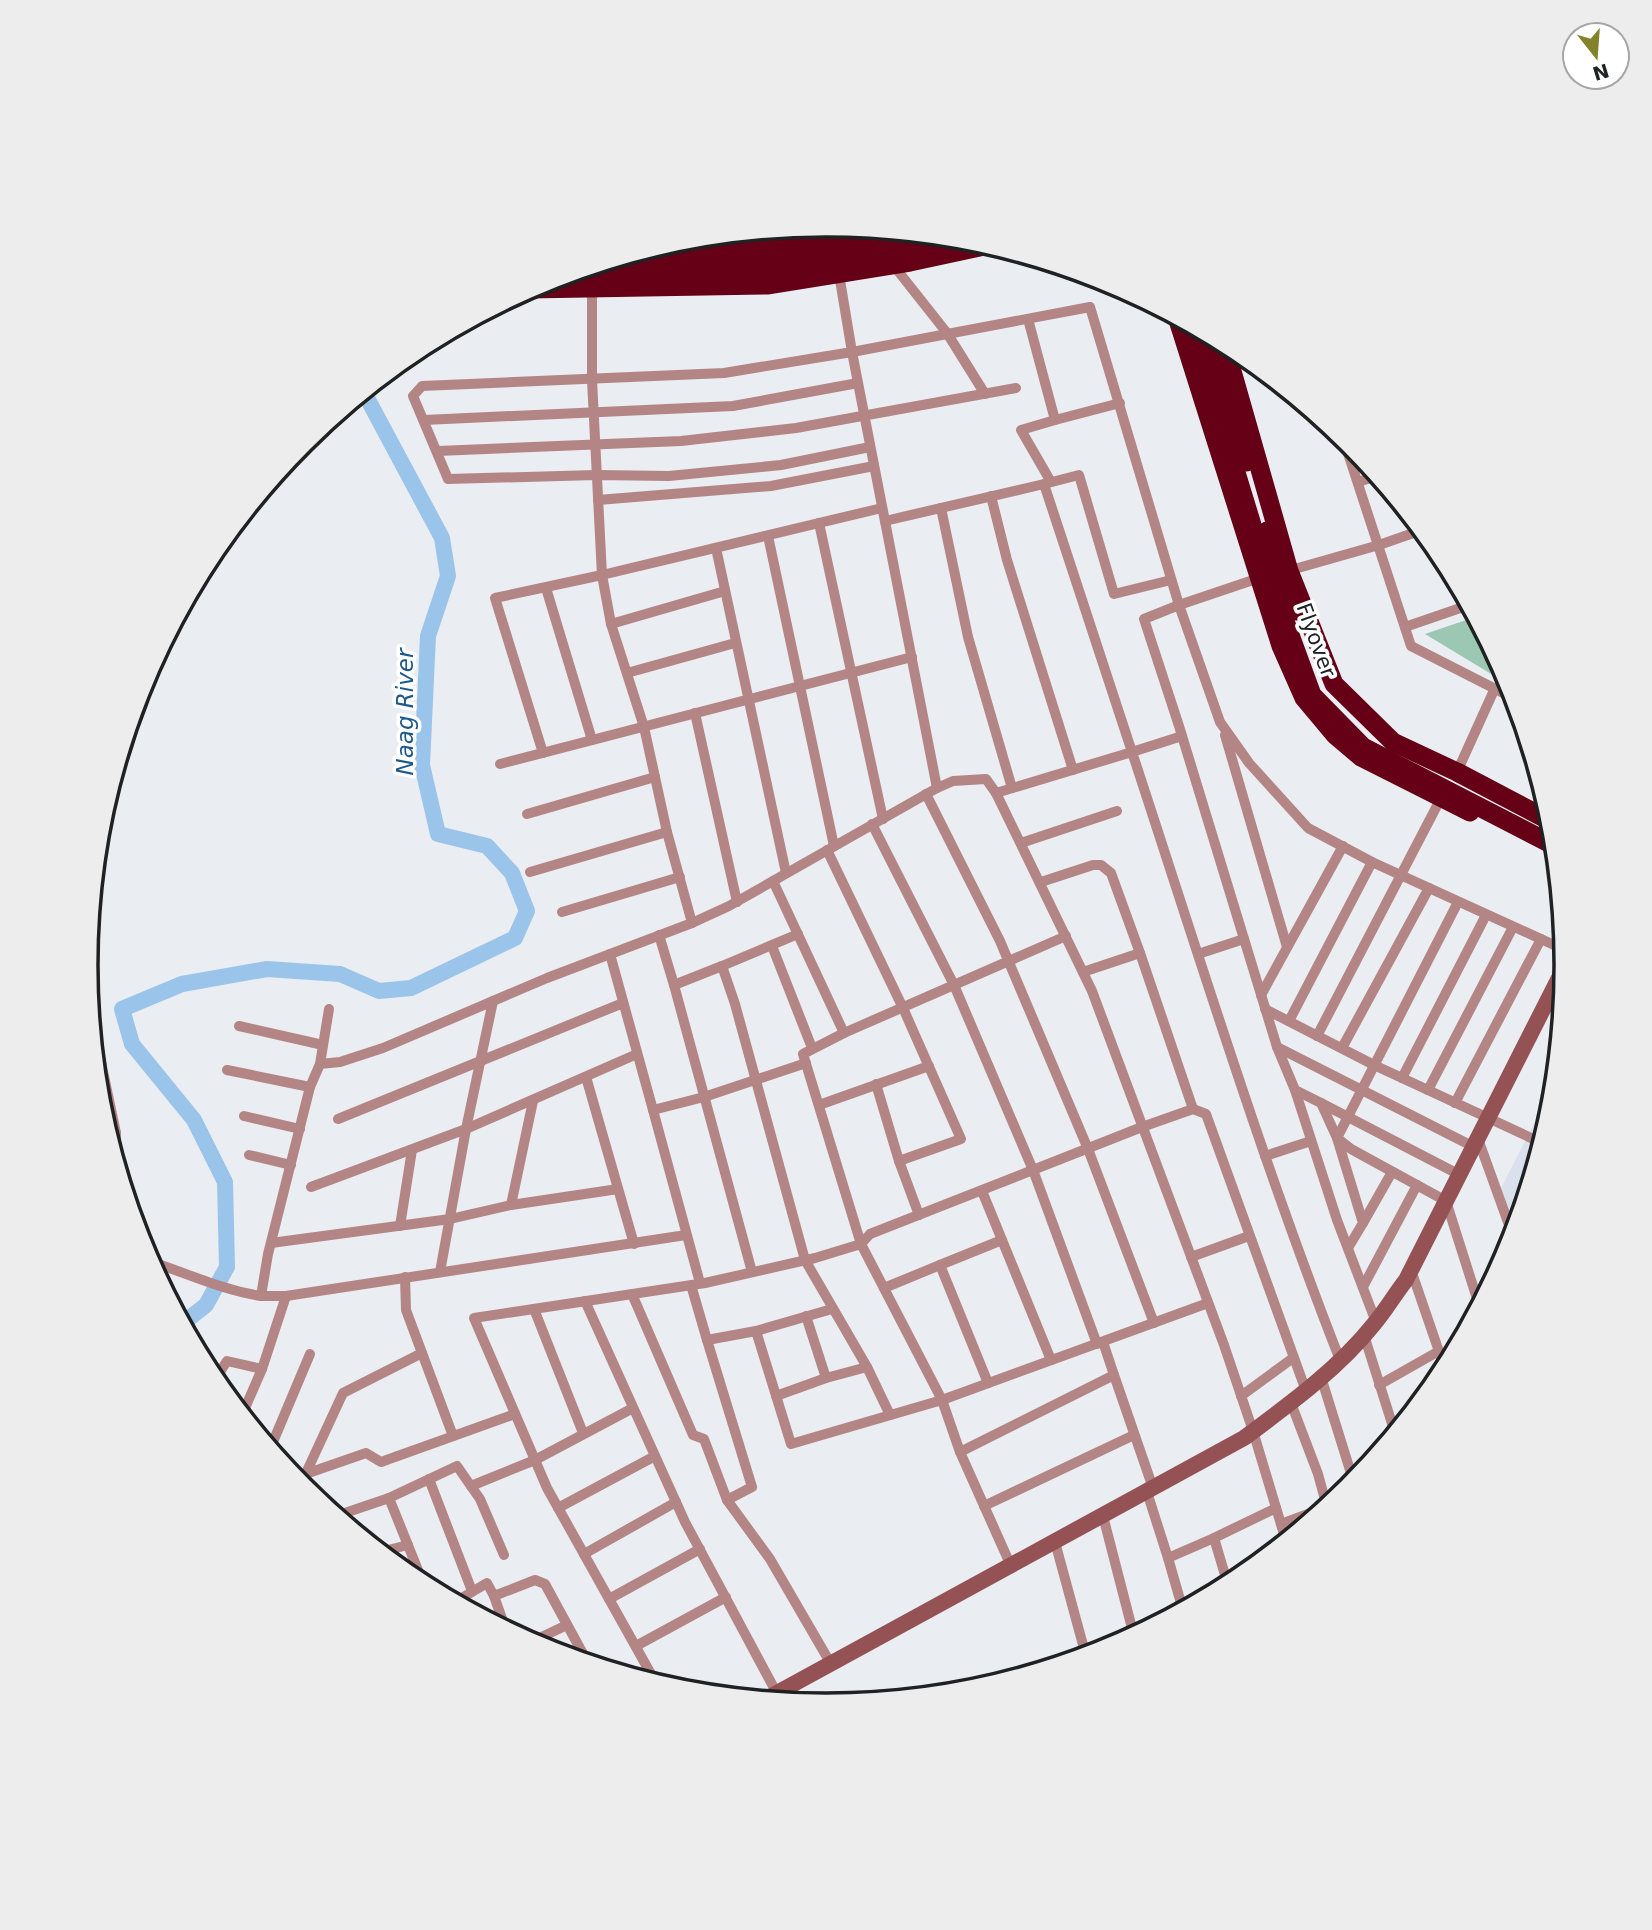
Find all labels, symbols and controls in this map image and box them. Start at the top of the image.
north arrow [1561,21,1631,91]
text: N [1590,59,1612,85]
street label: Flyover [1292,600,1341,681]
water label: Naag River [392,647,418,775]

